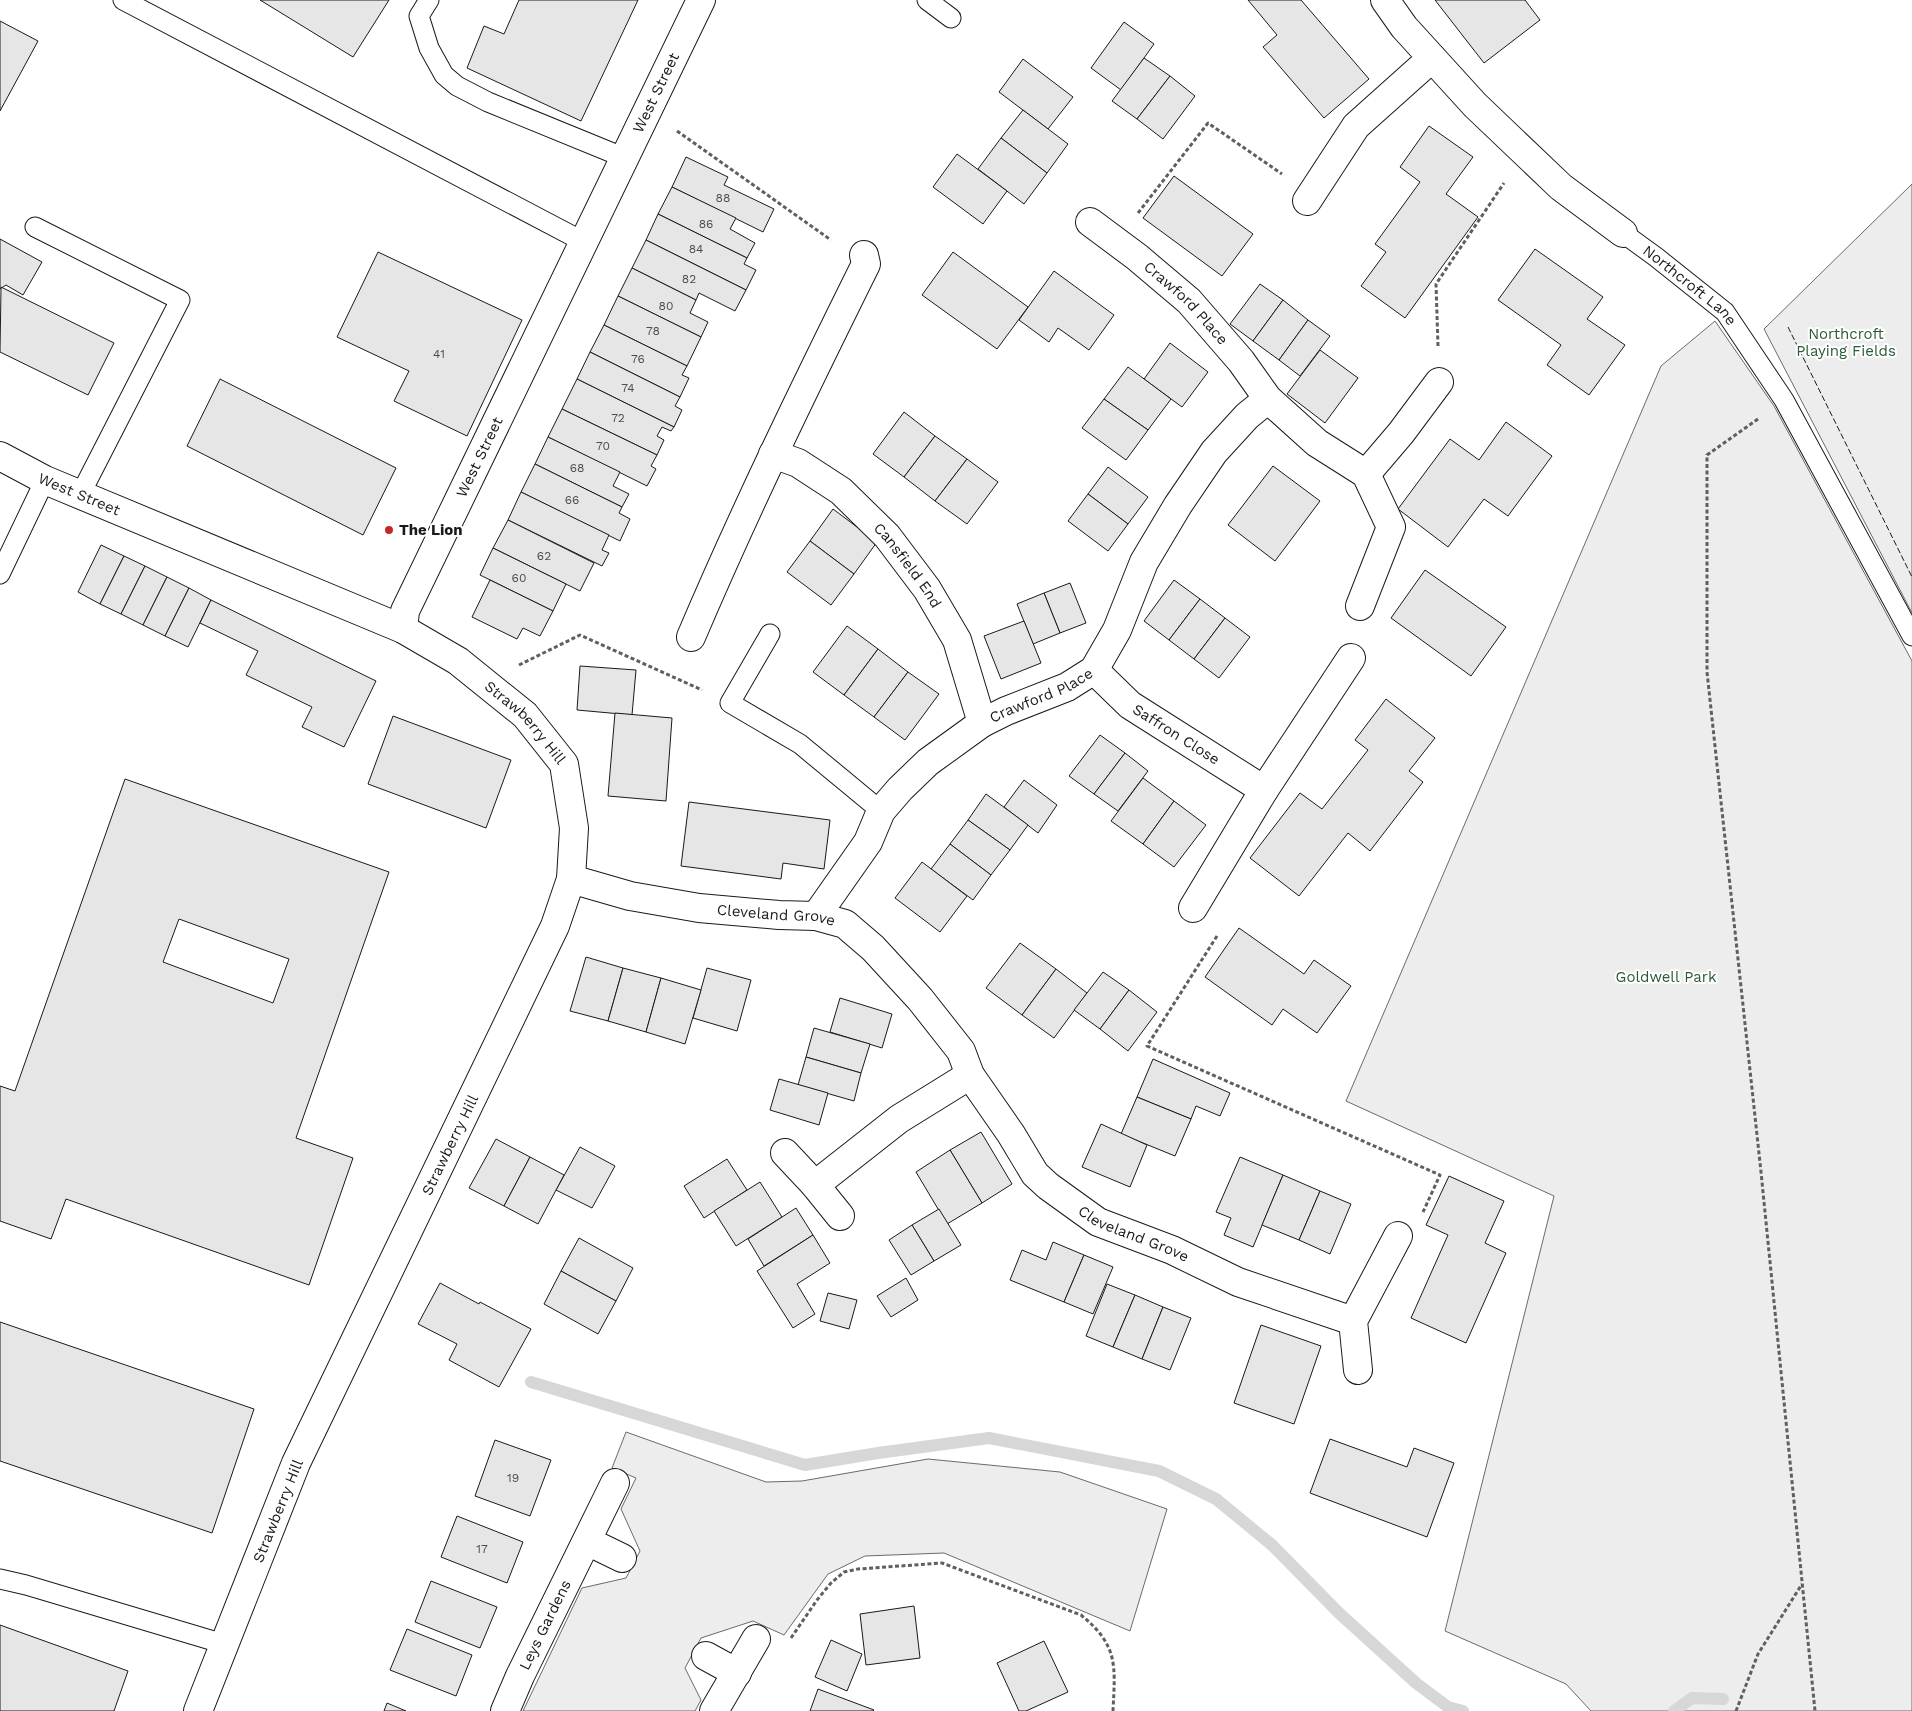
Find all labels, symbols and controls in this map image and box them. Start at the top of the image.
street label: West Street [629,49,683,136]
house number: 88 [716,191,730,205]
house number: 86 [699,217,713,231]
street label: Northcroft Lane [1639,241,1740,329]
house number: 84 [689,242,703,256]
street label: Crawford Place [1140,258,1232,348]
house number: 82 [682,272,696,286]
house number: 80 [659,299,673,313]
house number: 78 [646,324,660,338]
park label: Northcroft Playing Fields [1796,325,1896,360]
house number: 41 [433,347,445,361]
house number: 76 [631,352,645,366]
house number: 74 [621,381,635,395]
house number: 72 [611,411,625,425]
street label: West Street [452,413,507,500]
house number: 70 [596,439,610,453]
house number: 68 [570,461,584,475]
street label: West Street [35,469,123,520]
house number: 66 [565,493,579,507]
street label: Cansfield End [870,519,945,611]
place label: The Lion [399,521,463,539]
marker: The Lion [383,524,395,536]
house number: 62 [537,549,551,563]
house number: 60 [512,571,526,585]
street label: Crawford Place [987,664,1096,727]
street label: Strawberry Hill [481,677,570,768]
street label: Saffron Close [1129,700,1223,769]
street label: Cleveland Grove [716,901,837,930]
park label: Goldwell Park [1616,968,1717,986]
street label: Strawberry Hill [418,1091,482,1198]
street label: Cleveland Grove [1075,1202,1192,1266]
street label: Strawberry Hill [249,1456,307,1565]
house number: 19 [507,1471,519,1485]
house number: 17 [476,1542,488,1556]
street label: Leys Gardens [515,1577,575,1673]

